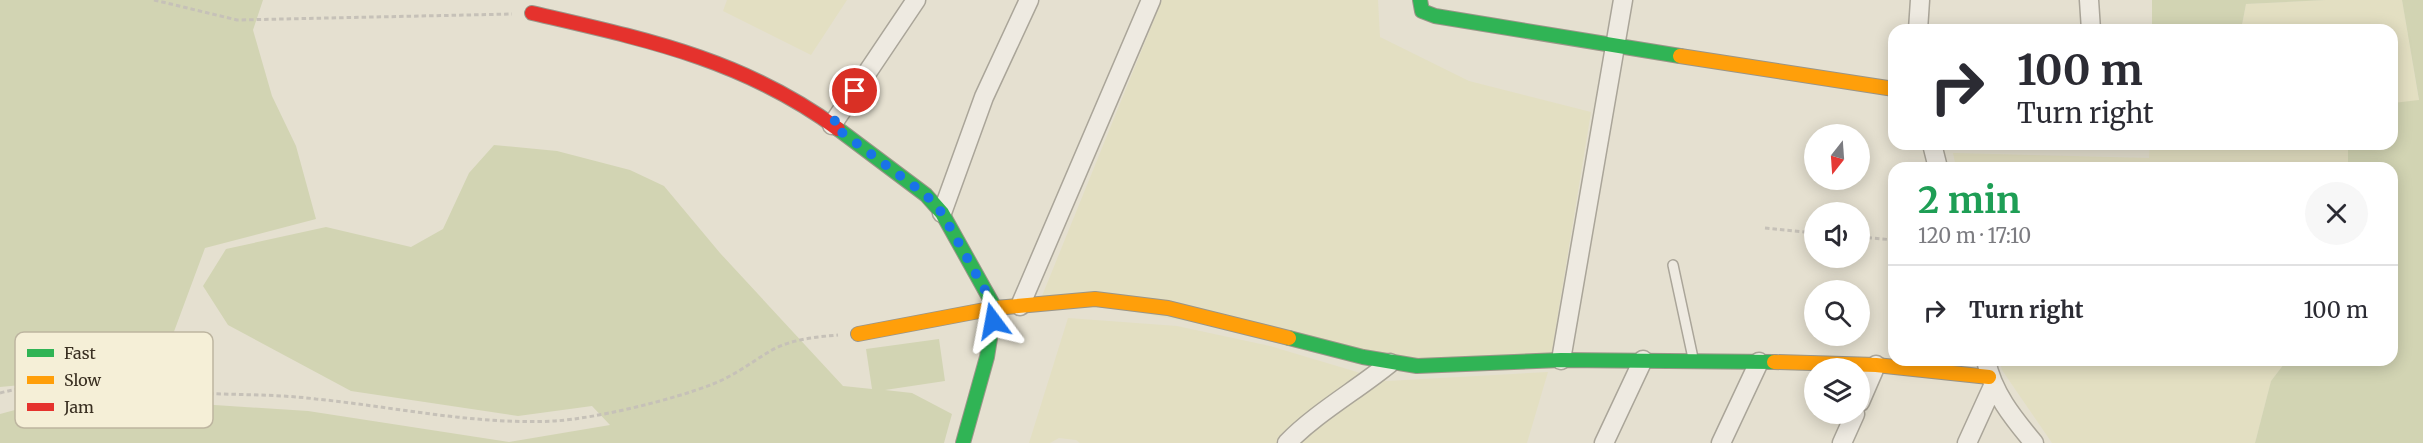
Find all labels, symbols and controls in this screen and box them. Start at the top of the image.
text: 100 m [2017,44,2143,96]
icon: right [1918,48,1996,126]
pin [829,65,880,116]
icon: arrive [838,74,871,107]
text: Turn right [2017,96,2154,130]
north arrow [1804,124,1870,190]
map controls [1804,124,1870,424]
text: 2 min [1918,178,2021,223]
button: close [2305,182,2368,245]
button: sound [1804,202,1870,268]
text: 120 m · 17:10 [1918,223,2031,248]
button: search [1804,280,1870,346]
position arrow [961,289,1025,353]
icon: right [1918,294,1951,327]
text: Turn right [1969,296,2083,324]
text: 100 m [2303,296,2368,324]
legend [15,332,213,428]
text: Fast [64,343,97,363]
button: layers [1804,358,1870,424]
text: Slow [64,370,102,390]
text: Jam [63,397,94,417]

